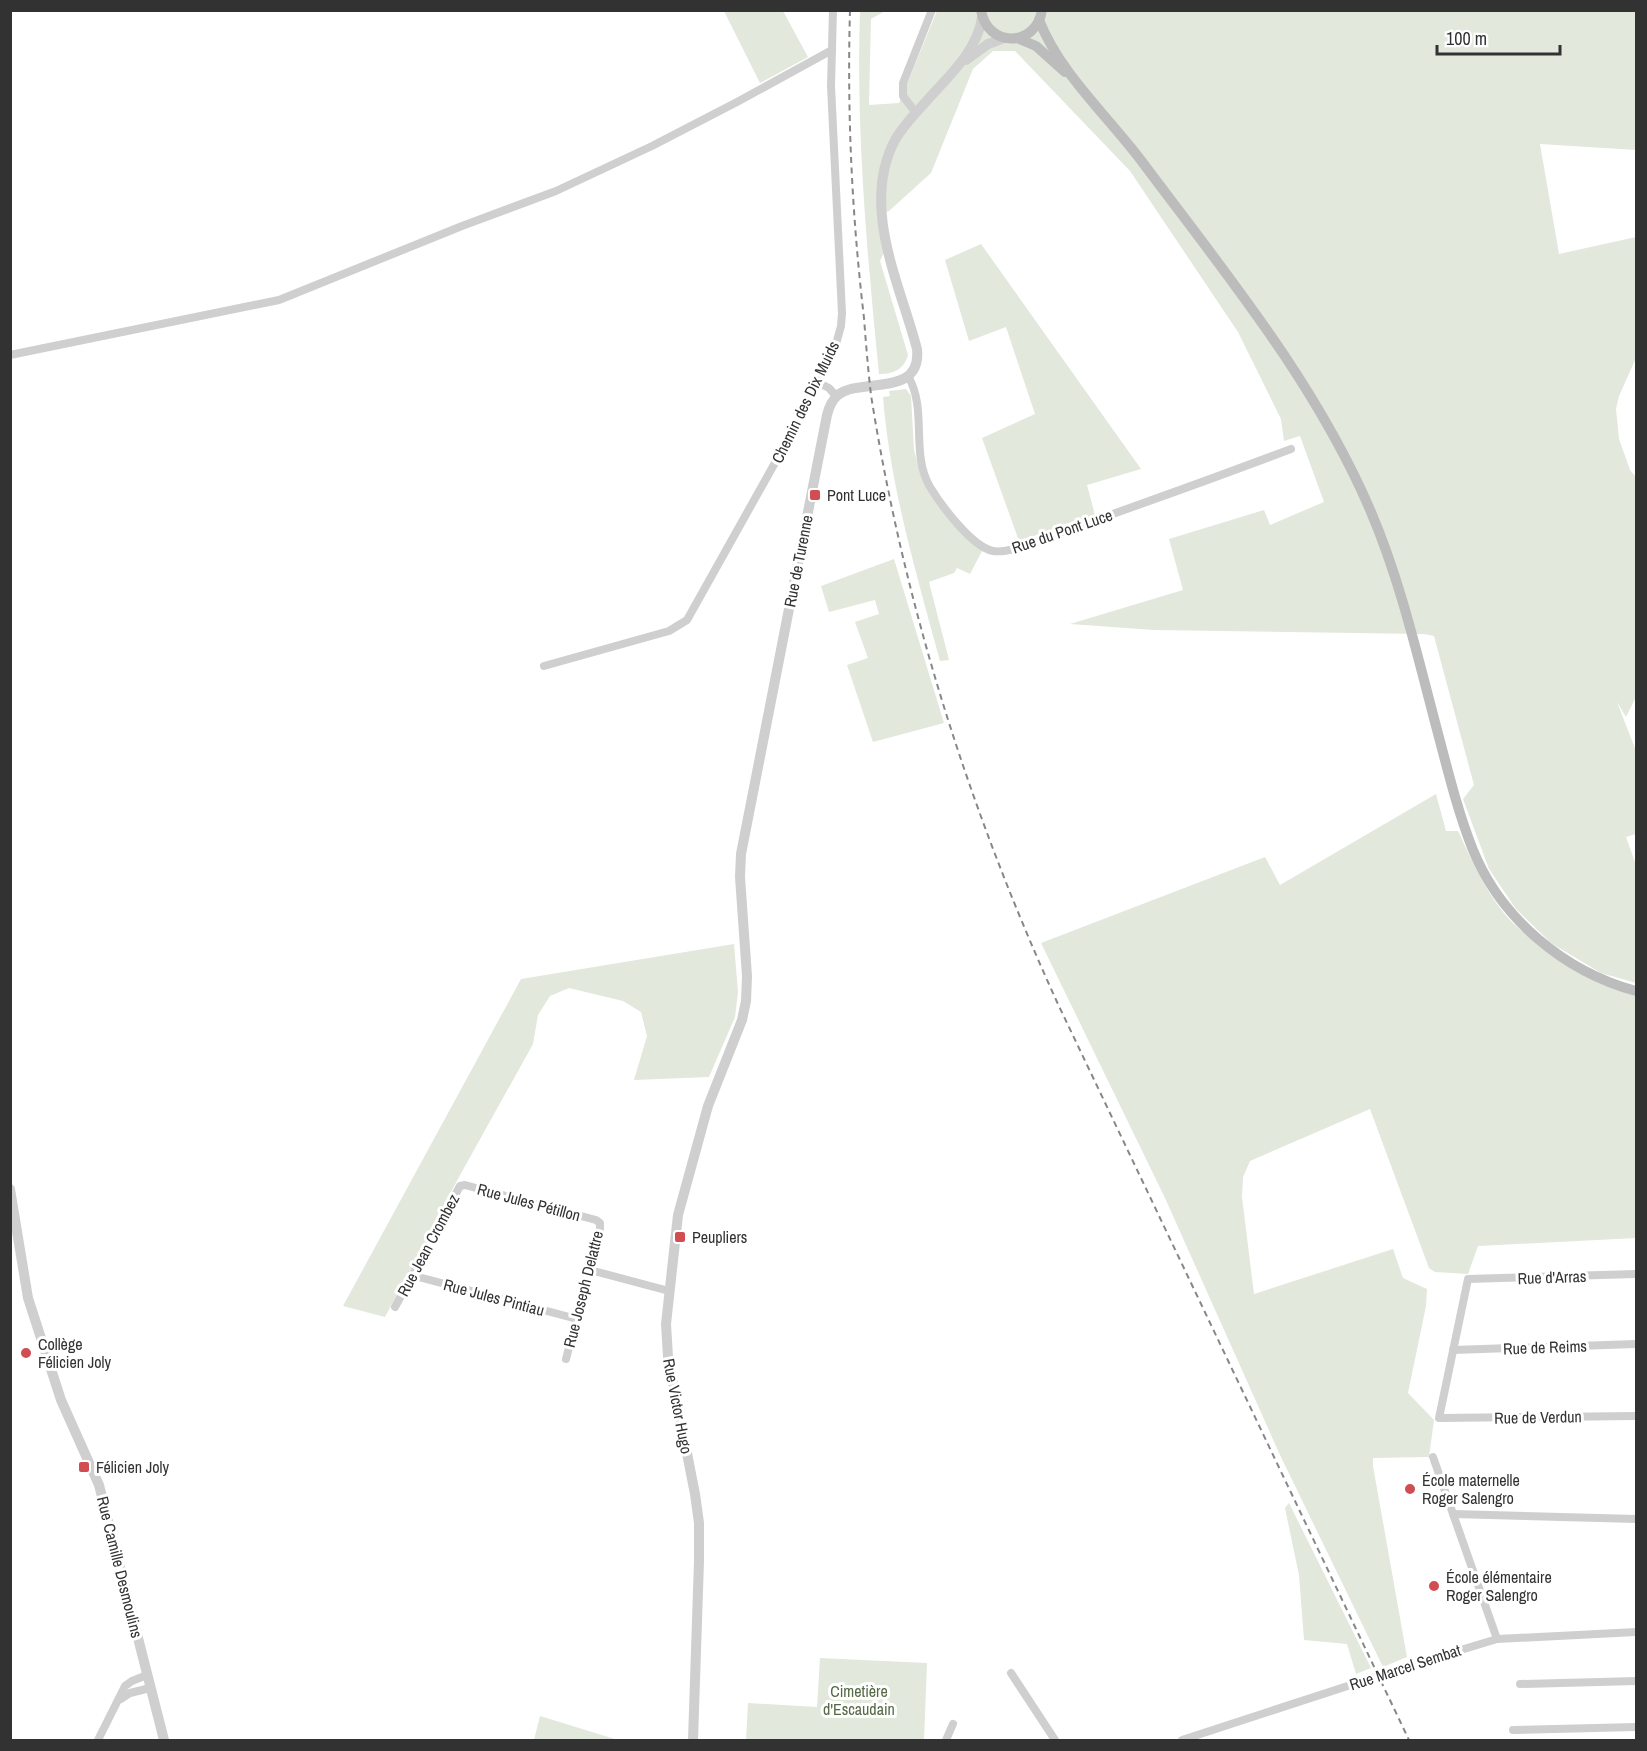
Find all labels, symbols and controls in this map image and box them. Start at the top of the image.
scale bar [1437,18,1560,56]
text: 100 m [1446,26,1487,51]
street label: Chemin des Dix Muids [766,337,844,467]
place label: Pont Luce [827,484,886,506]
marker: Pont Luce [808,488,822,502]
street label: Rue du Pont Luce [1009,503,1115,559]
street label: Rue de Turenne [778,513,818,609]
street label: Rue Jules Pétillon [475,1178,583,1226]
street label: Rue Jean Crombez [392,1190,464,1300]
place label: Peupliers [692,1226,747,1248]
street label: Rue Joseph Delattre [558,1228,608,1350]
marker: Peupliers [673,1230,687,1244]
street label: Rue d'Arras [1517,1265,1587,1289]
street label: Rue Jules Pintiau [441,1273,547,1321]
place label: Collège Félicien Joly [38,1333,111,1373]
street label: Rue de Reims [1503,1335,1587,1359]
marker: Collège Félicien Joly [19,1346,33,1360]
street label: Rue Victor Hugo [658,1356,698,1456]
street label: Rue de Verdun [1494,1405,1582,1429]
place label: Félicien Joly [96,1456,169,1478]
marker: Félicien Joly [77,1460,91,1474]
place label: École maternelle Roger Salengro [1422,1469,1520,1509]
marker: École maternelle Roger Salengro [1403,1482,1417,1496]
street label: Rue Camille Desmoulins [92,1494,148,1640]
place label: École élémentaire Roger Salengro [1446,1566,1552,1606]
marker: École élémentaire Roger Salengro [1427,1579,1441,1593]
street label: Rue Marcel Sembat [1346,1639,1464,1695]
park label: Cimetière d'Escaudain [823,1680,895,1720]

